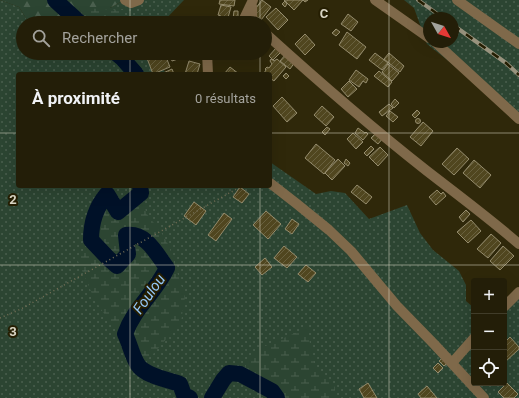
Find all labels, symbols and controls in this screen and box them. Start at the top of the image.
text: C [320,6,329,21]
north arrow [423,12,459,48]
search box [16,16,272,60]
icon: search [30,27,52,49]
text: Rechercher [62,29,137,47]
text: À proximité [32,88,120,108]
text: 0 résultats [195,91,256,106]
text: 2 [9,192,17,207]
water label: Foulou [129,271,169,317]
map controls [471,278,507,386]
button: + [471,278,507,314]
button: − [471,314,507,350]
text: 3 [9,324,17,339]
button: locate [471,350,507,386]

